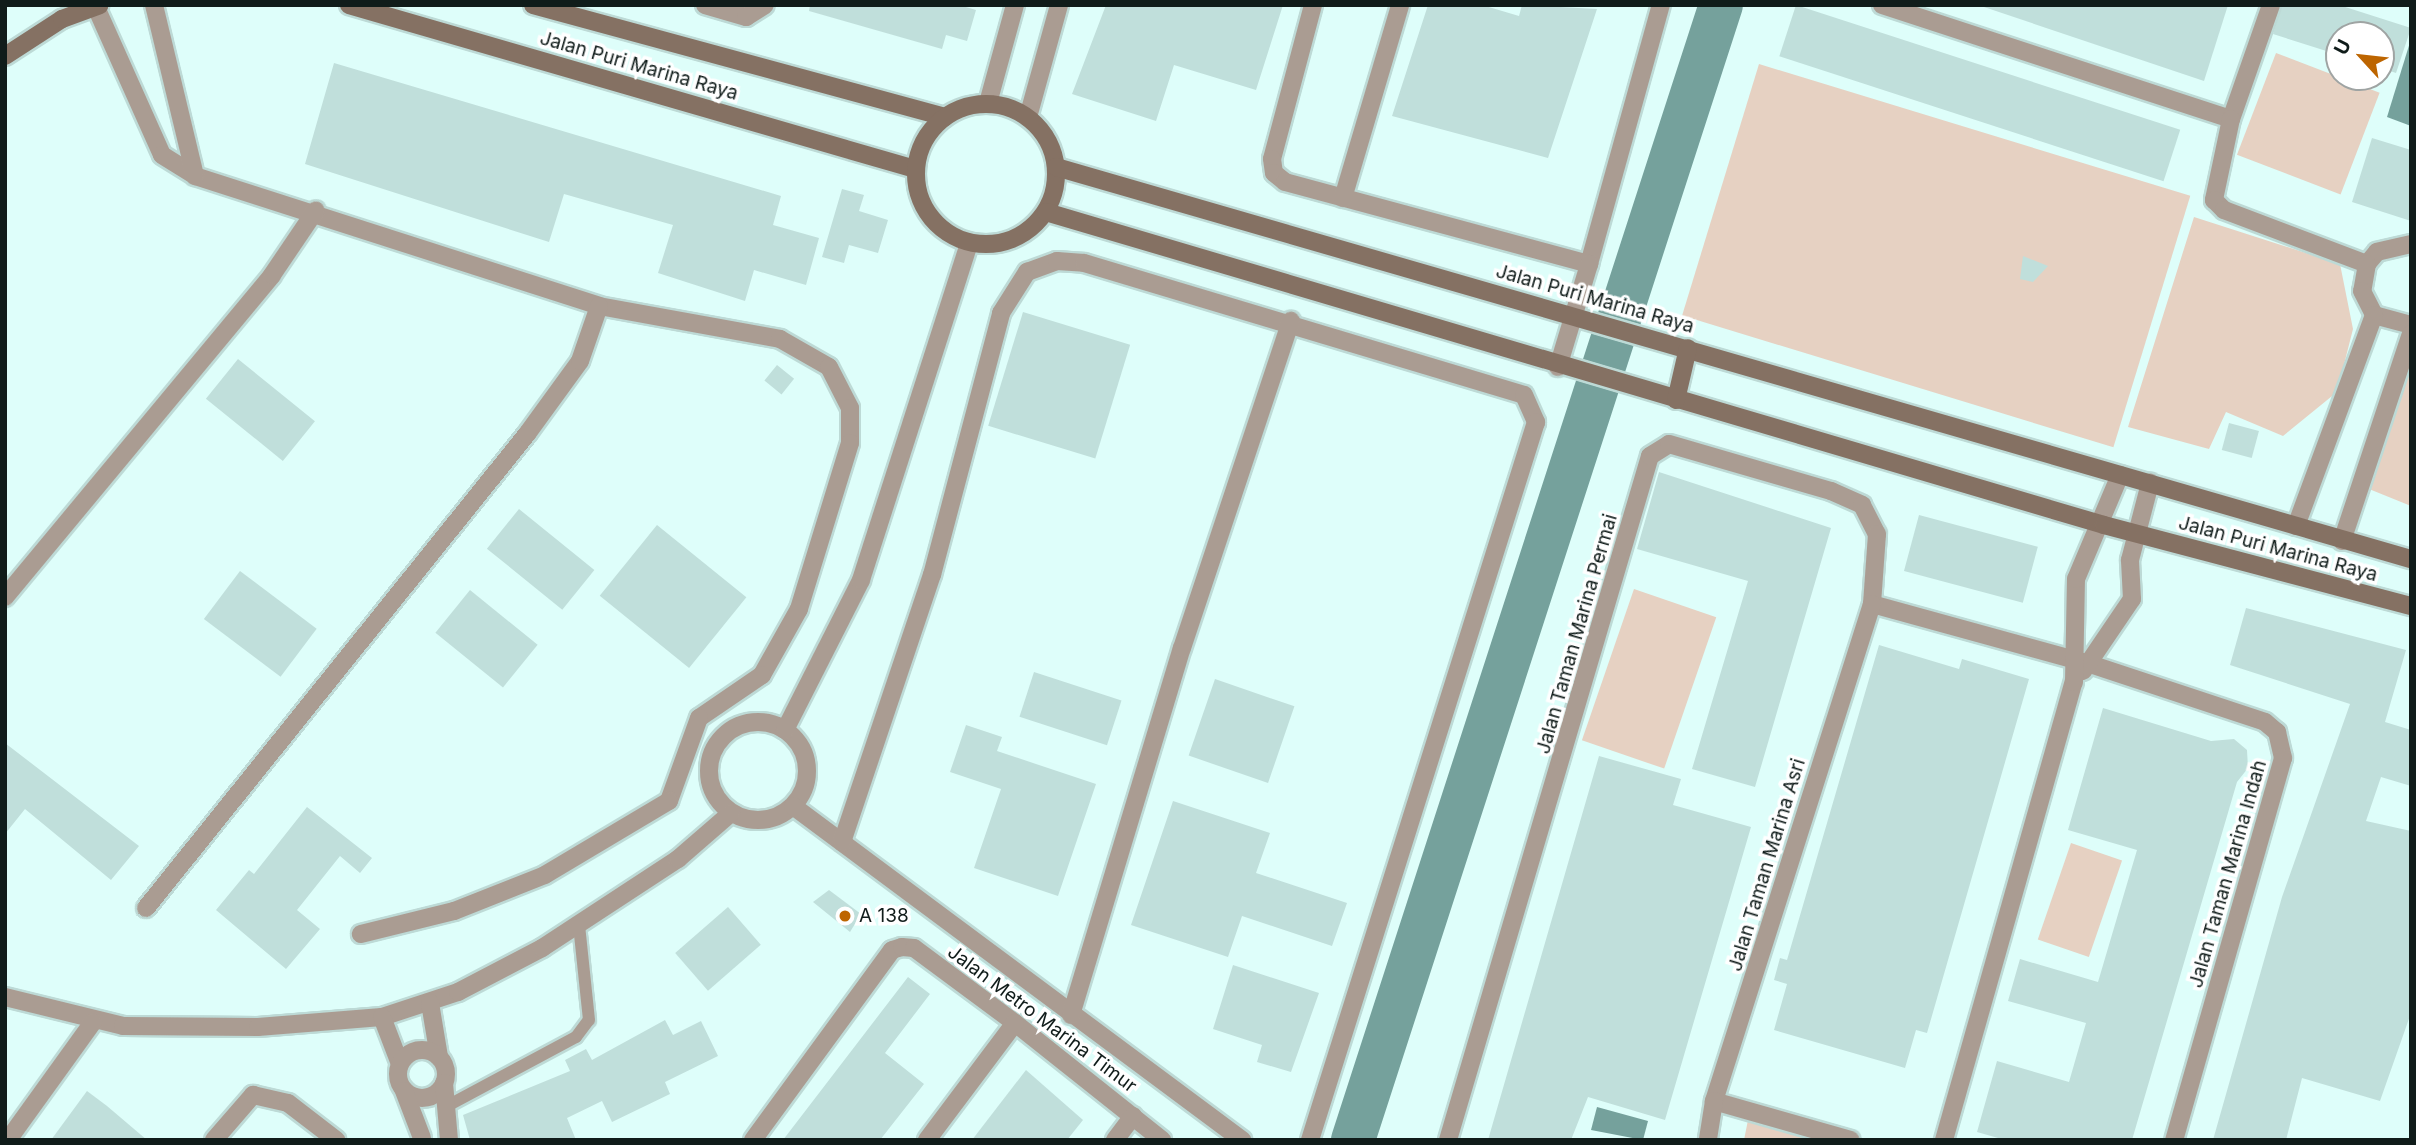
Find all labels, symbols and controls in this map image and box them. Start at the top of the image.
north arrow [2325,21,2395,91]
street label: Jalan Puri Marina Raya [537,27,741,105]
text: U [2329,36,2356,59]
street label: Jalan Puri Marina Raya [1493,260,1697,338]
street label: Jalan Taman Marina Permai [1532,511,1622,757]
street label: Jalan Puri Marina Raya [2176,511,2380,587]
street label: Jalan Taman Marina Asri [1724,756,1810,974]
street label: Jalan Taman Marina Indah [2185,758,2271,990]
place label: A 138 [859,905,909,927]
marker: A 138 [837,908,853,924]
street label: Jalan Metro Marina Timur [943,941,1141,1097]

